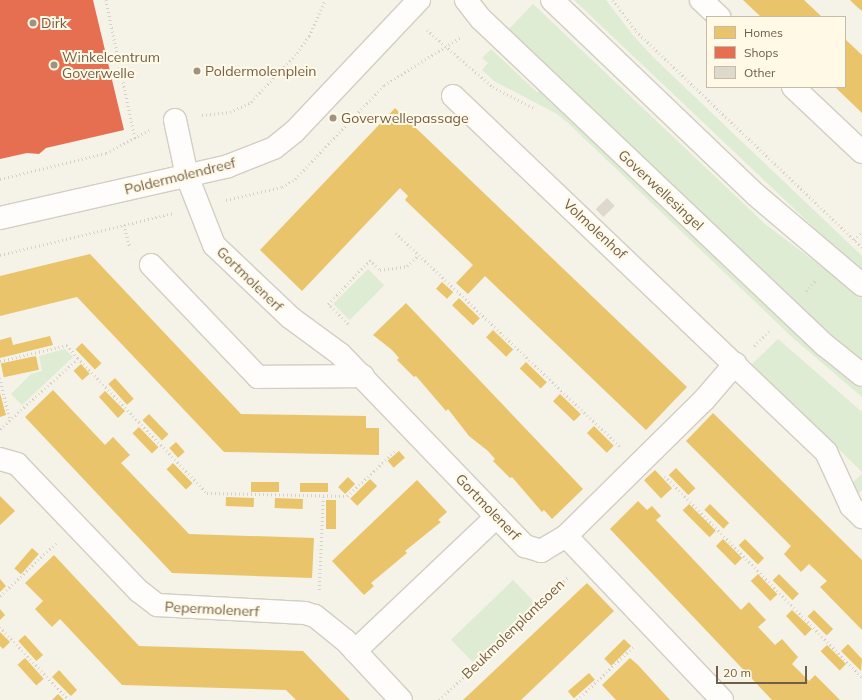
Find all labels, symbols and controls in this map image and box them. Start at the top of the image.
place label: Dirk [41,15,67,31]
legend [706,16,846,88]
marker: Dirk [28,18,38,28]
text: Homes [744,25,783,40]
text: Shops [744,45,779,60]
place label: Winkelcentrum Goverwelle [62,49,160,82]
marker: Winkelcentrum Goverwelle [49,60,59,70]
place label: Poldermolenplein [205,63,317,79]
text: Other [744,65,775,80]
marker: Poldermolenplein [192,66,202,76]
place label: Goverwellepassage [341,110,469,126]
marker: Goverwellepassage [328,113,338,123]
street label: Goverwellesingel [615,146,707,234]
street label: Poldermolendreef [123,154,237,198]
street label: Volmolenhof [560,195,630,263]
street label: Gortmolenerf [213,243,287,315]
street label: Gortmolenerf [452,470,524,544]
street label: Beukmolenplantsoen [458,576,568,682]
street label: Pepermolenerf [164,598,260,620]
scale bar [718,658,809,684]
text: 20 m [723,665,751,680]

